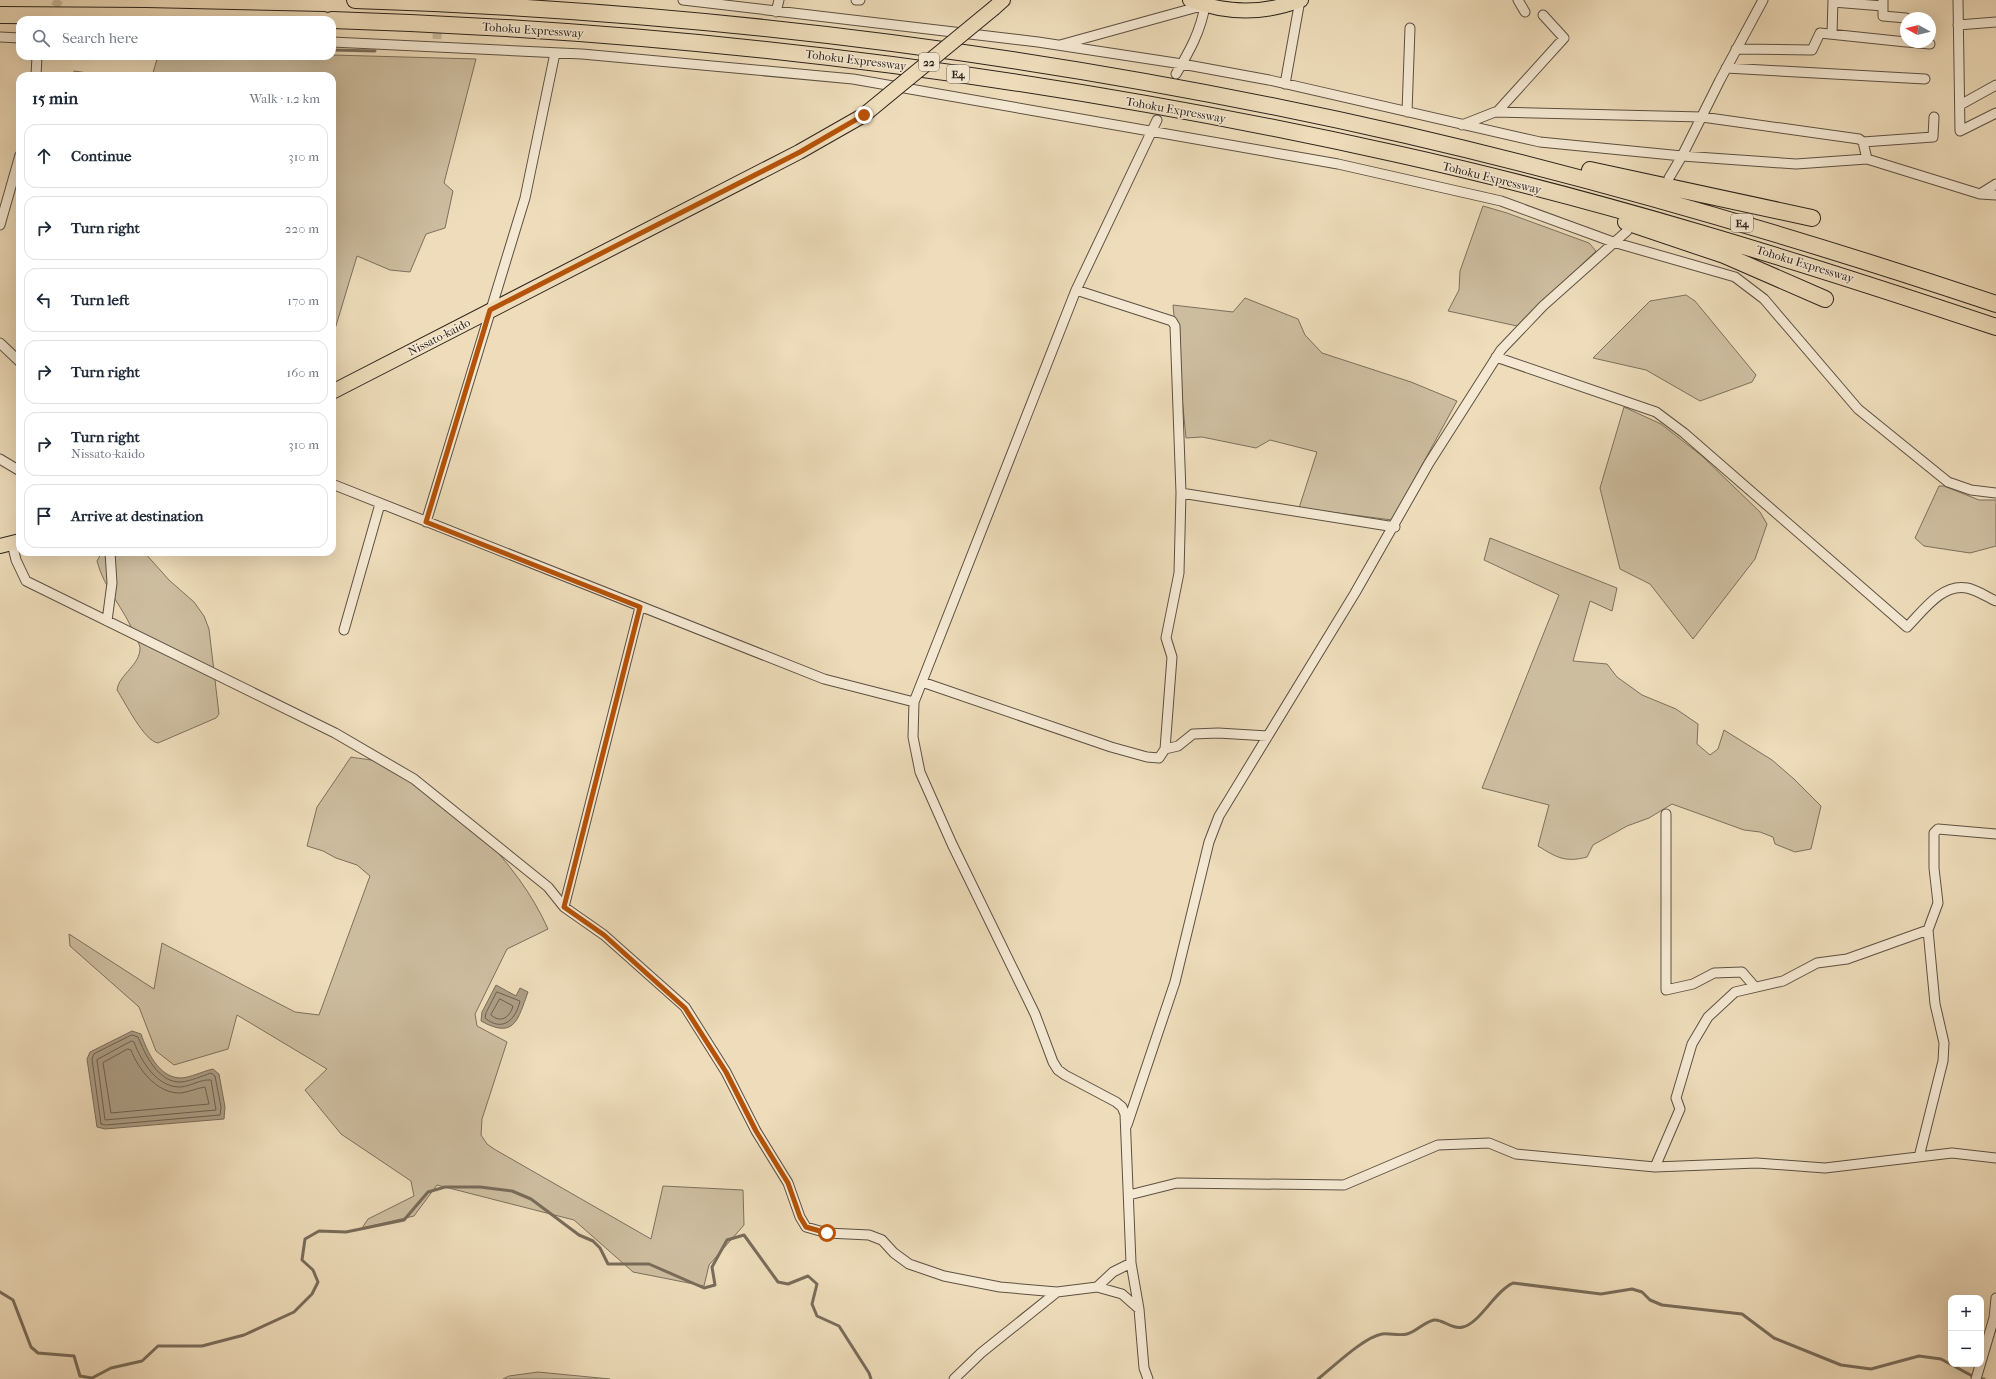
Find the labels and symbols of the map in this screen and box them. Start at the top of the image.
north arrow [1900,12,1936,48]
street label: Tohoku Expressway [482,19,585,41]
street label: Tohoku Expressway [805,47,908,73]
road number: 22 [919,53,939,71]
road number: E4 [947,65,969,83]
street label: Tohoku Expressway [1125,94,1228,126]
route end [855,106,873,124]
street label: Tohoku Expressway [1441,159,1544,197]
road number: E4 [1731,214,1753,232]
street label: Tohoku Expressway [1754,242,1856,286]
street label: Nissato-kaido [405,315,473,359]
route start [818,1224,836,1242]

